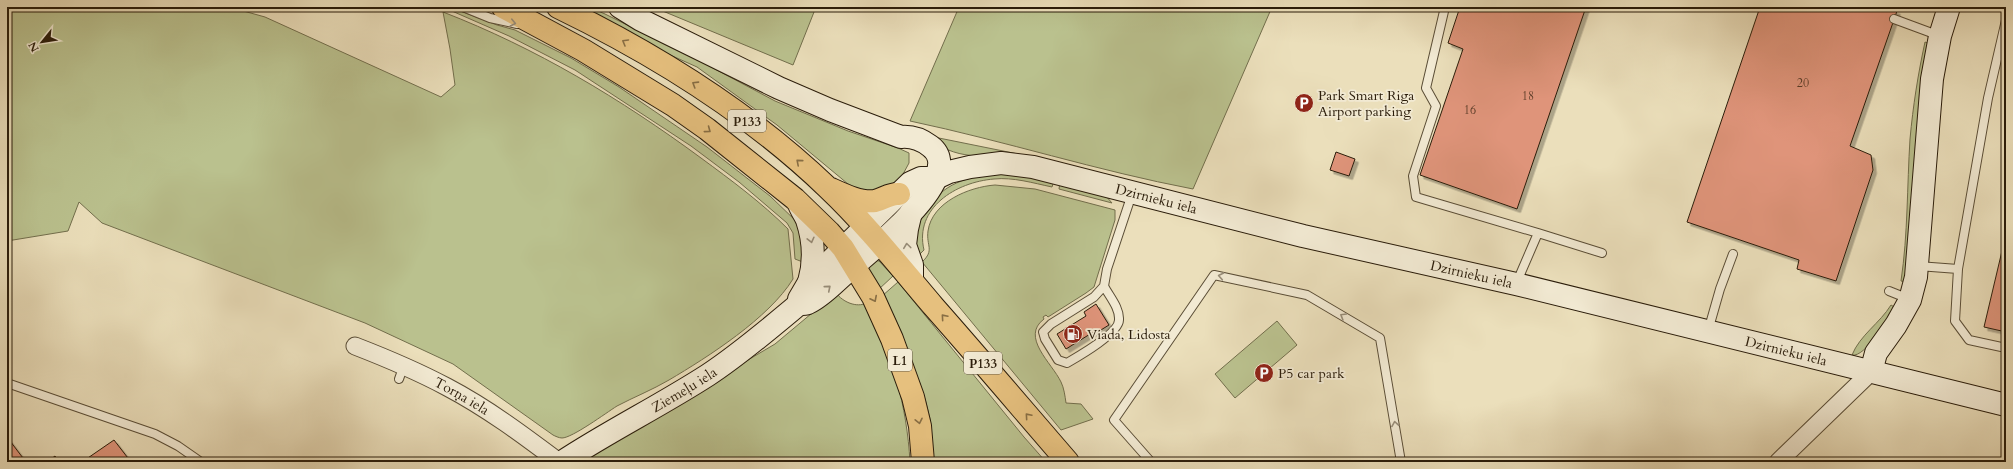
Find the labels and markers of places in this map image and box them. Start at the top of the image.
place label: Park Smart Riga Airport parking [1318,86,1414,121]
parking icon: Park Smart Riga Airport parking [1293,92,1315,114]
fuel station icon: Viada, Lidosta [1062,323,1084,345]
place label: Viada, Lidosta [1087,325,1171,344]
parking icon: P5 car park [1253,362,1275,384]
place label: P5 car park [1278,364,1345,383]

